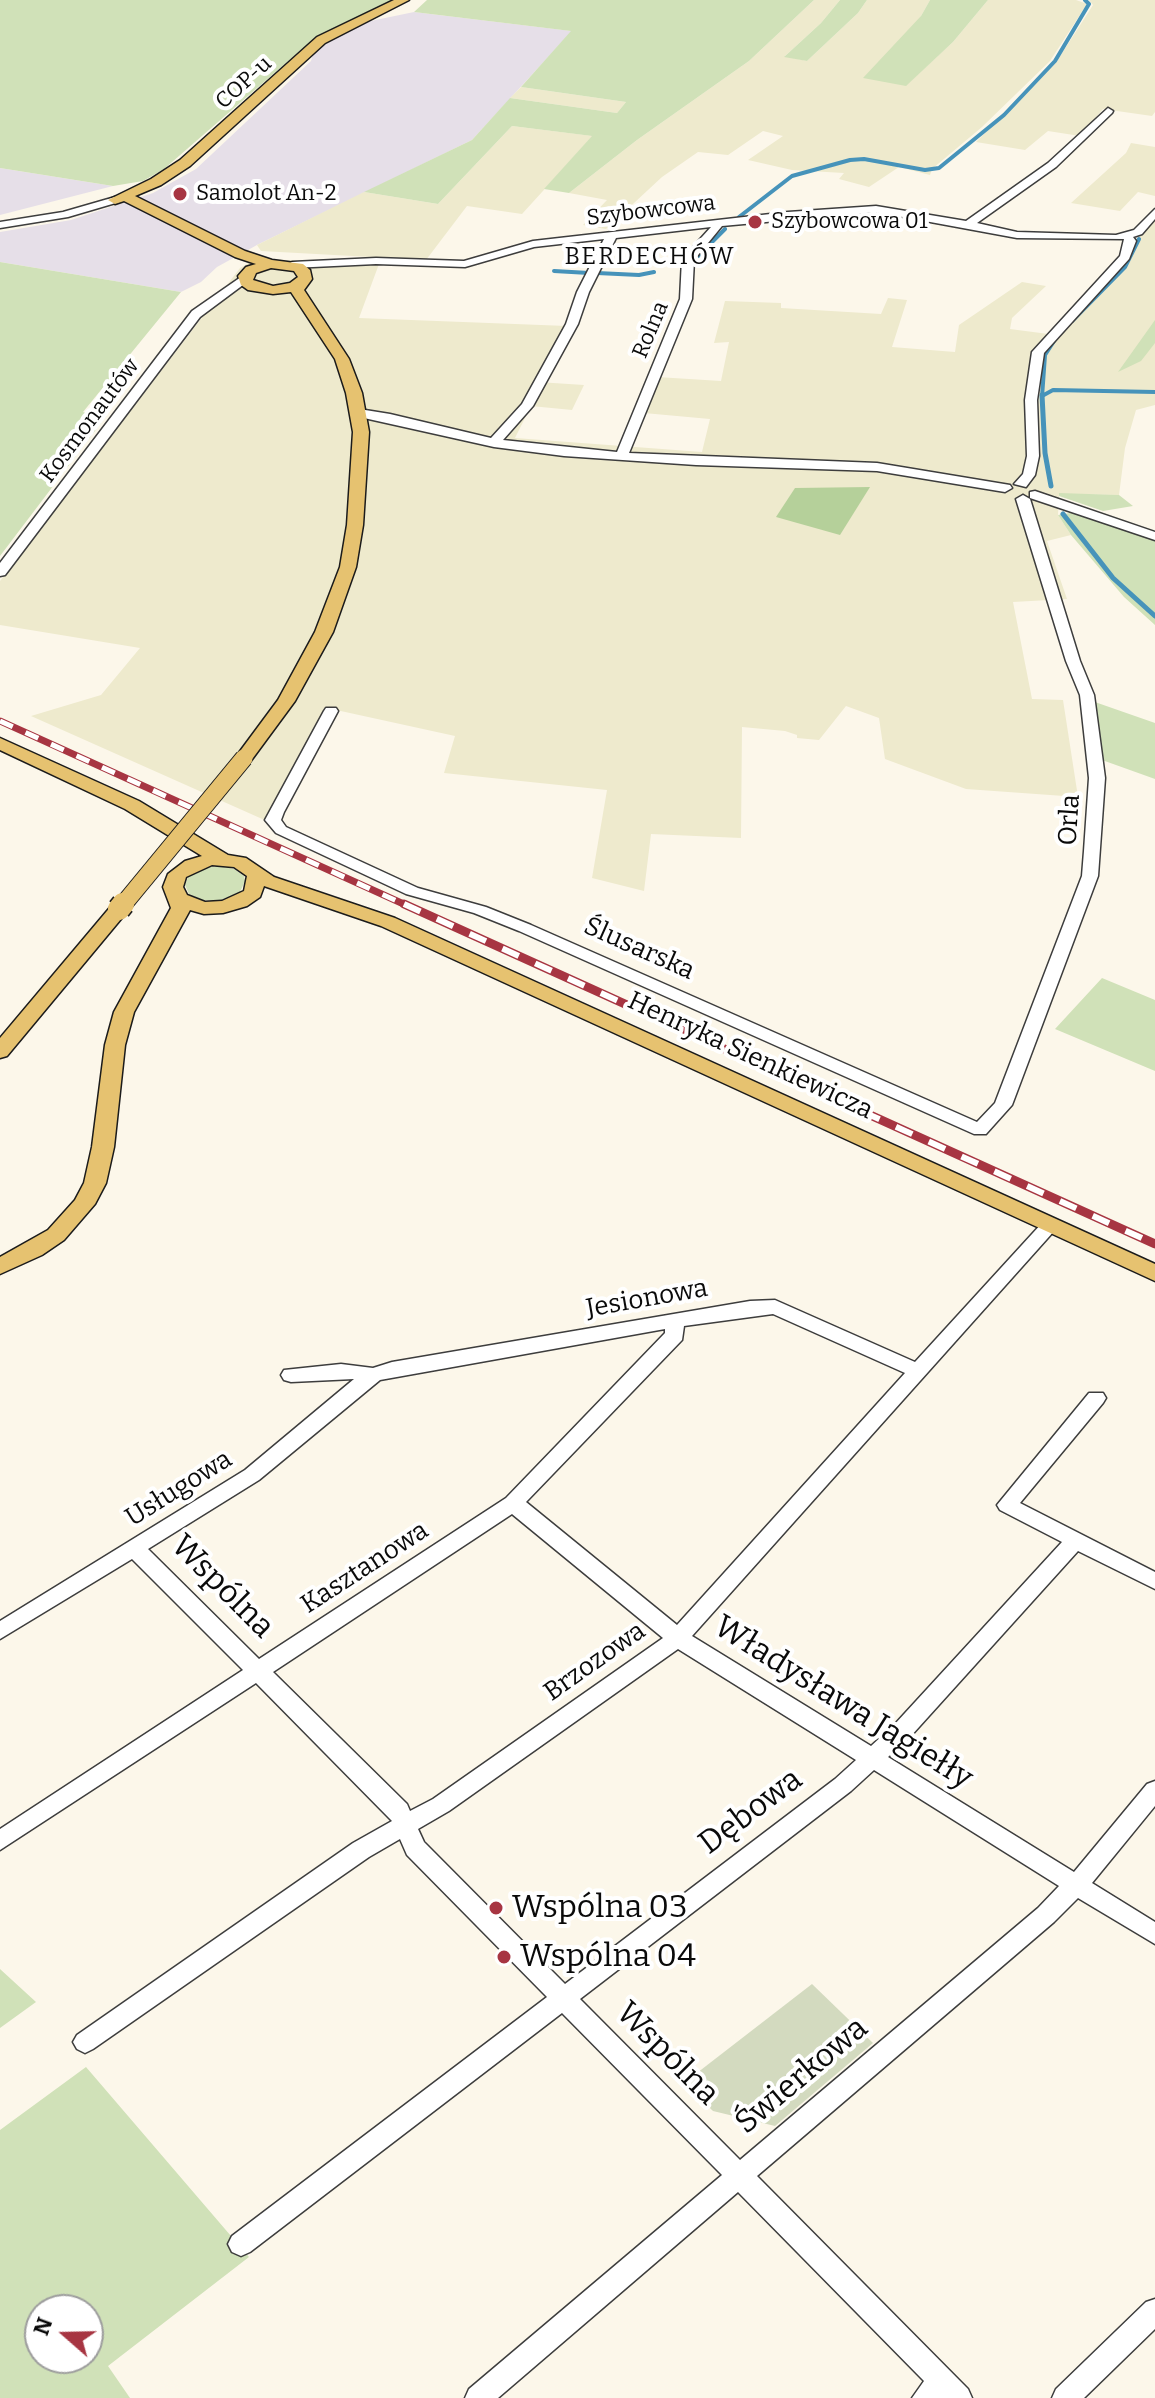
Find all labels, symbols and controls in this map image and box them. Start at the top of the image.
street label: COP-u [211,51,277,115]
place label: Samolot An-2 [196,181,336,207]
marker: Samolot An-2 [171,185,189,203]
street label: Szybowcowa [585,190,717,232]
place label: Szybowcowa 01 [771,209,928,235]
marker: Szybowcowa 01 [746,213,764,231]
district label: BERDECHÓW [565,243,735,271]
street label: Rolna [627,298,675,362]
street label: Kosmonautów [35,354,145,488]
street label: Orla [1053,793,1087,847]
street label: Ślusarska [579,911,699,987]
street label: Henryka Sienkiewicza [622,985,878,1127]
street label: Jesionowa [584,1273,710,1325]
street label: Usługowa [120,1444,238,1534]
street label: Kasztanowa [296,1515,434,1621]
street label: Wspólna [162,1527,282,1647]
street label: Władysława Jagiełły [707,1608,979,1798]
street label: Brzozowa [538,1616,652,1708]
street label: Dębowa [692,1761,810,1863]
place label: Wspólna 03 [512,1889,687,1927]
marker: Wspólna 03 [487,1899,505,1917]
place label: Wspólna 04 [520,1938,696,1976]
marker: Wspólna 04 [495,1948,513,1966]
street label: Wspólna [607,1994,727,2114]
street label: Świerkowa [728,2009,876,2143]
north arrow [24,2294,104,2374]
text: N [27,2314,58,2339]

